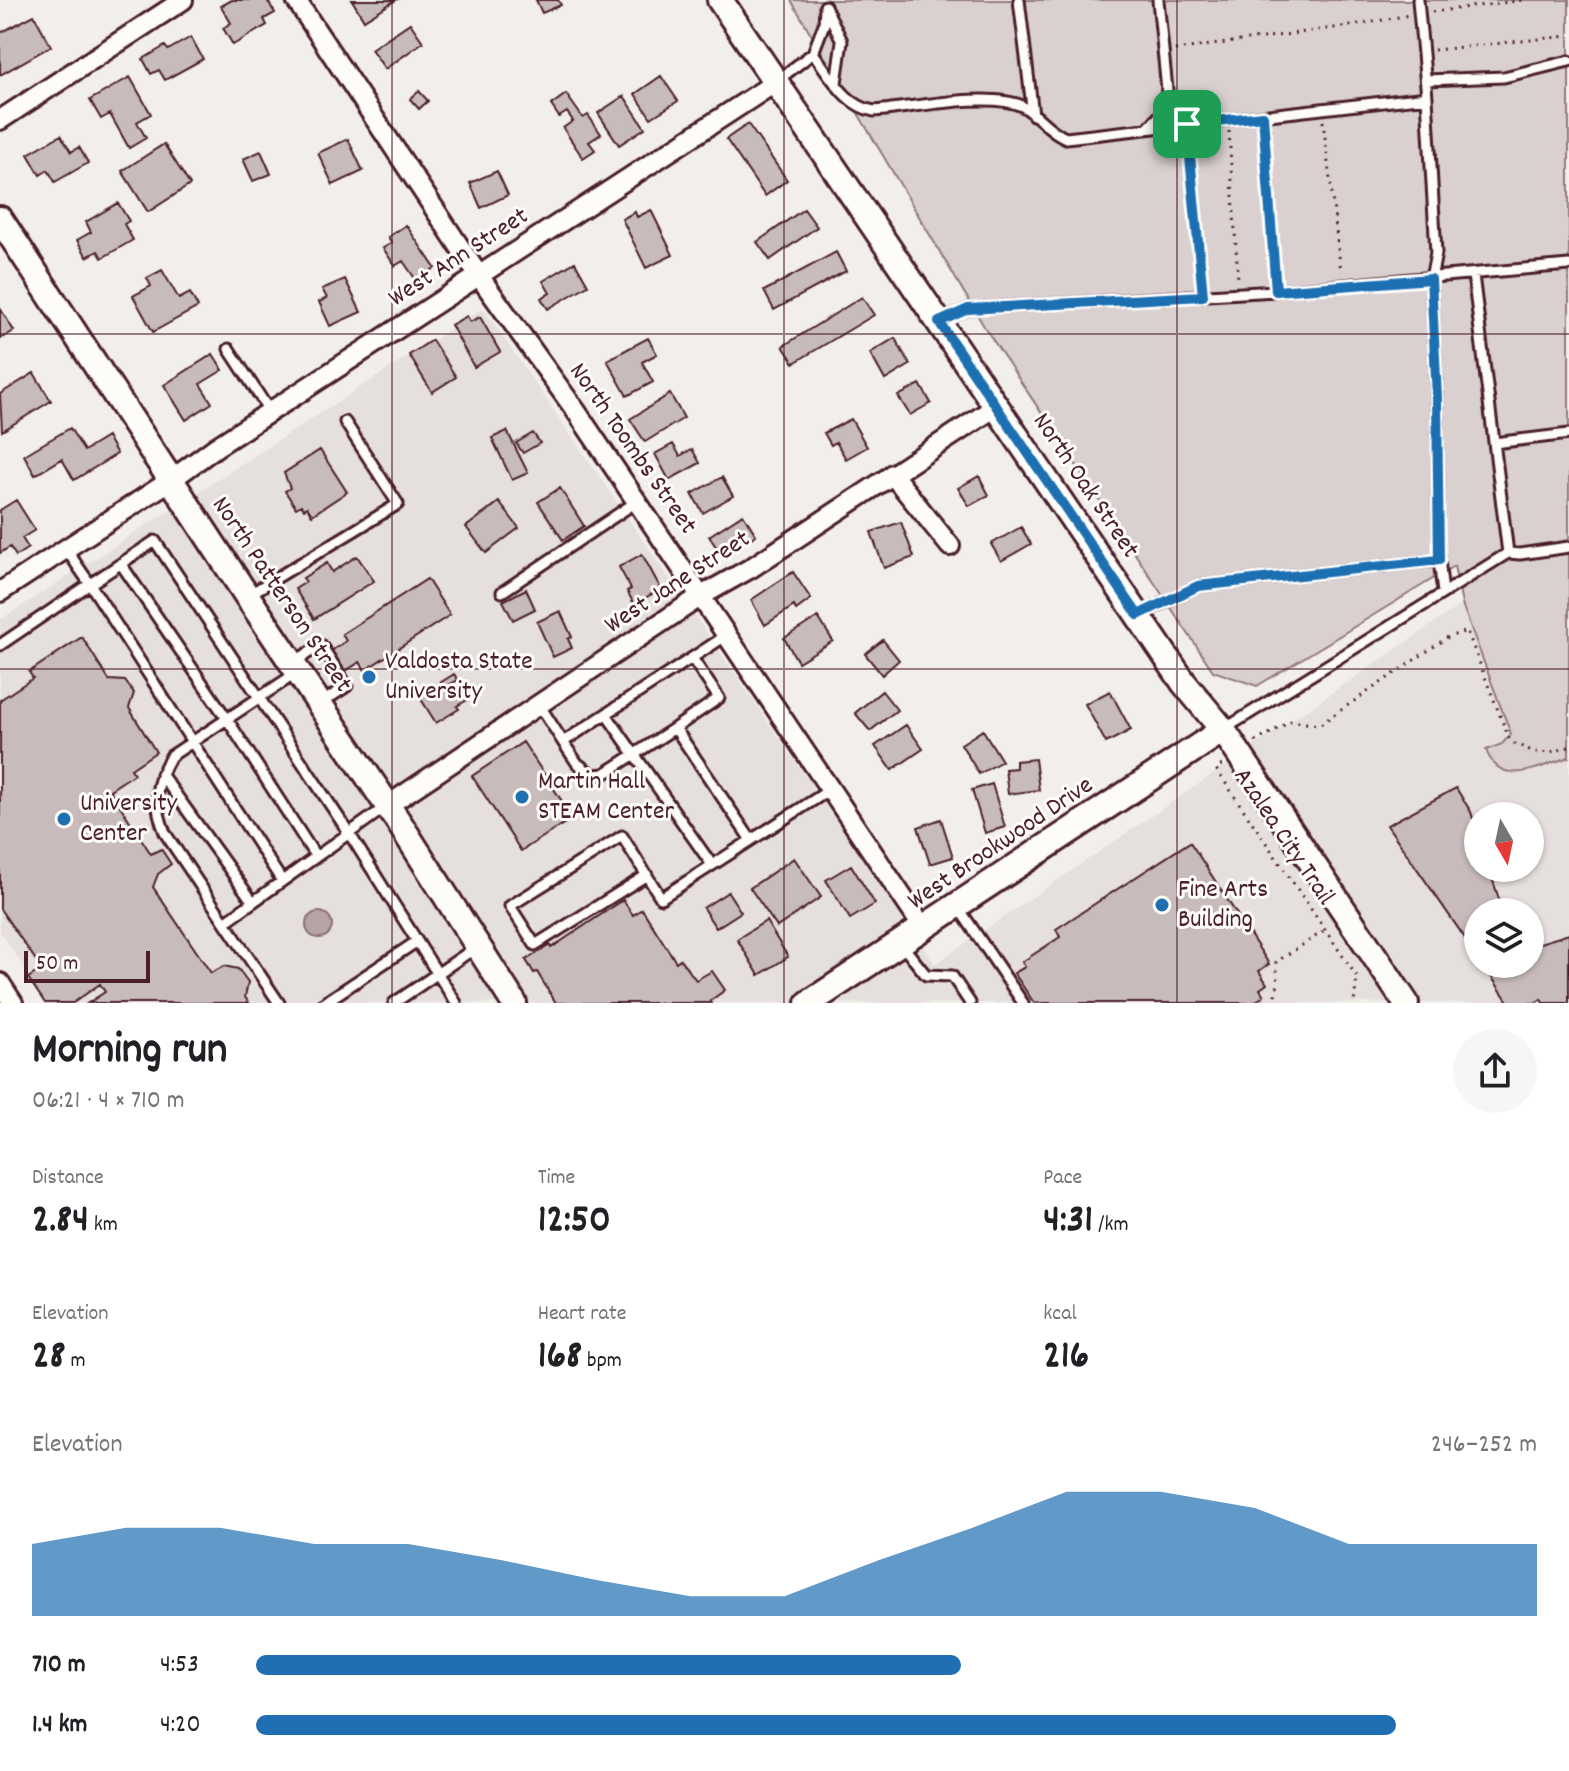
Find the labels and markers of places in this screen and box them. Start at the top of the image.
pin [1153,90,1221,158]
place label: Valdosta State University [385,644,533,711]
marker: Valdosta State University [360,668,378,686]
place label: Martin Hall STEAM Center [538,764,674,831]
place label: University Center [80,786,178,853]
marker: Martin Hall STEAM Center [513,788,531,806]
marker: University Center [55,810,73,828]
place label: Fine Arts Building [1178,872,1268,939]
marker: Fine Arts Building [1153,896,1171,914]

